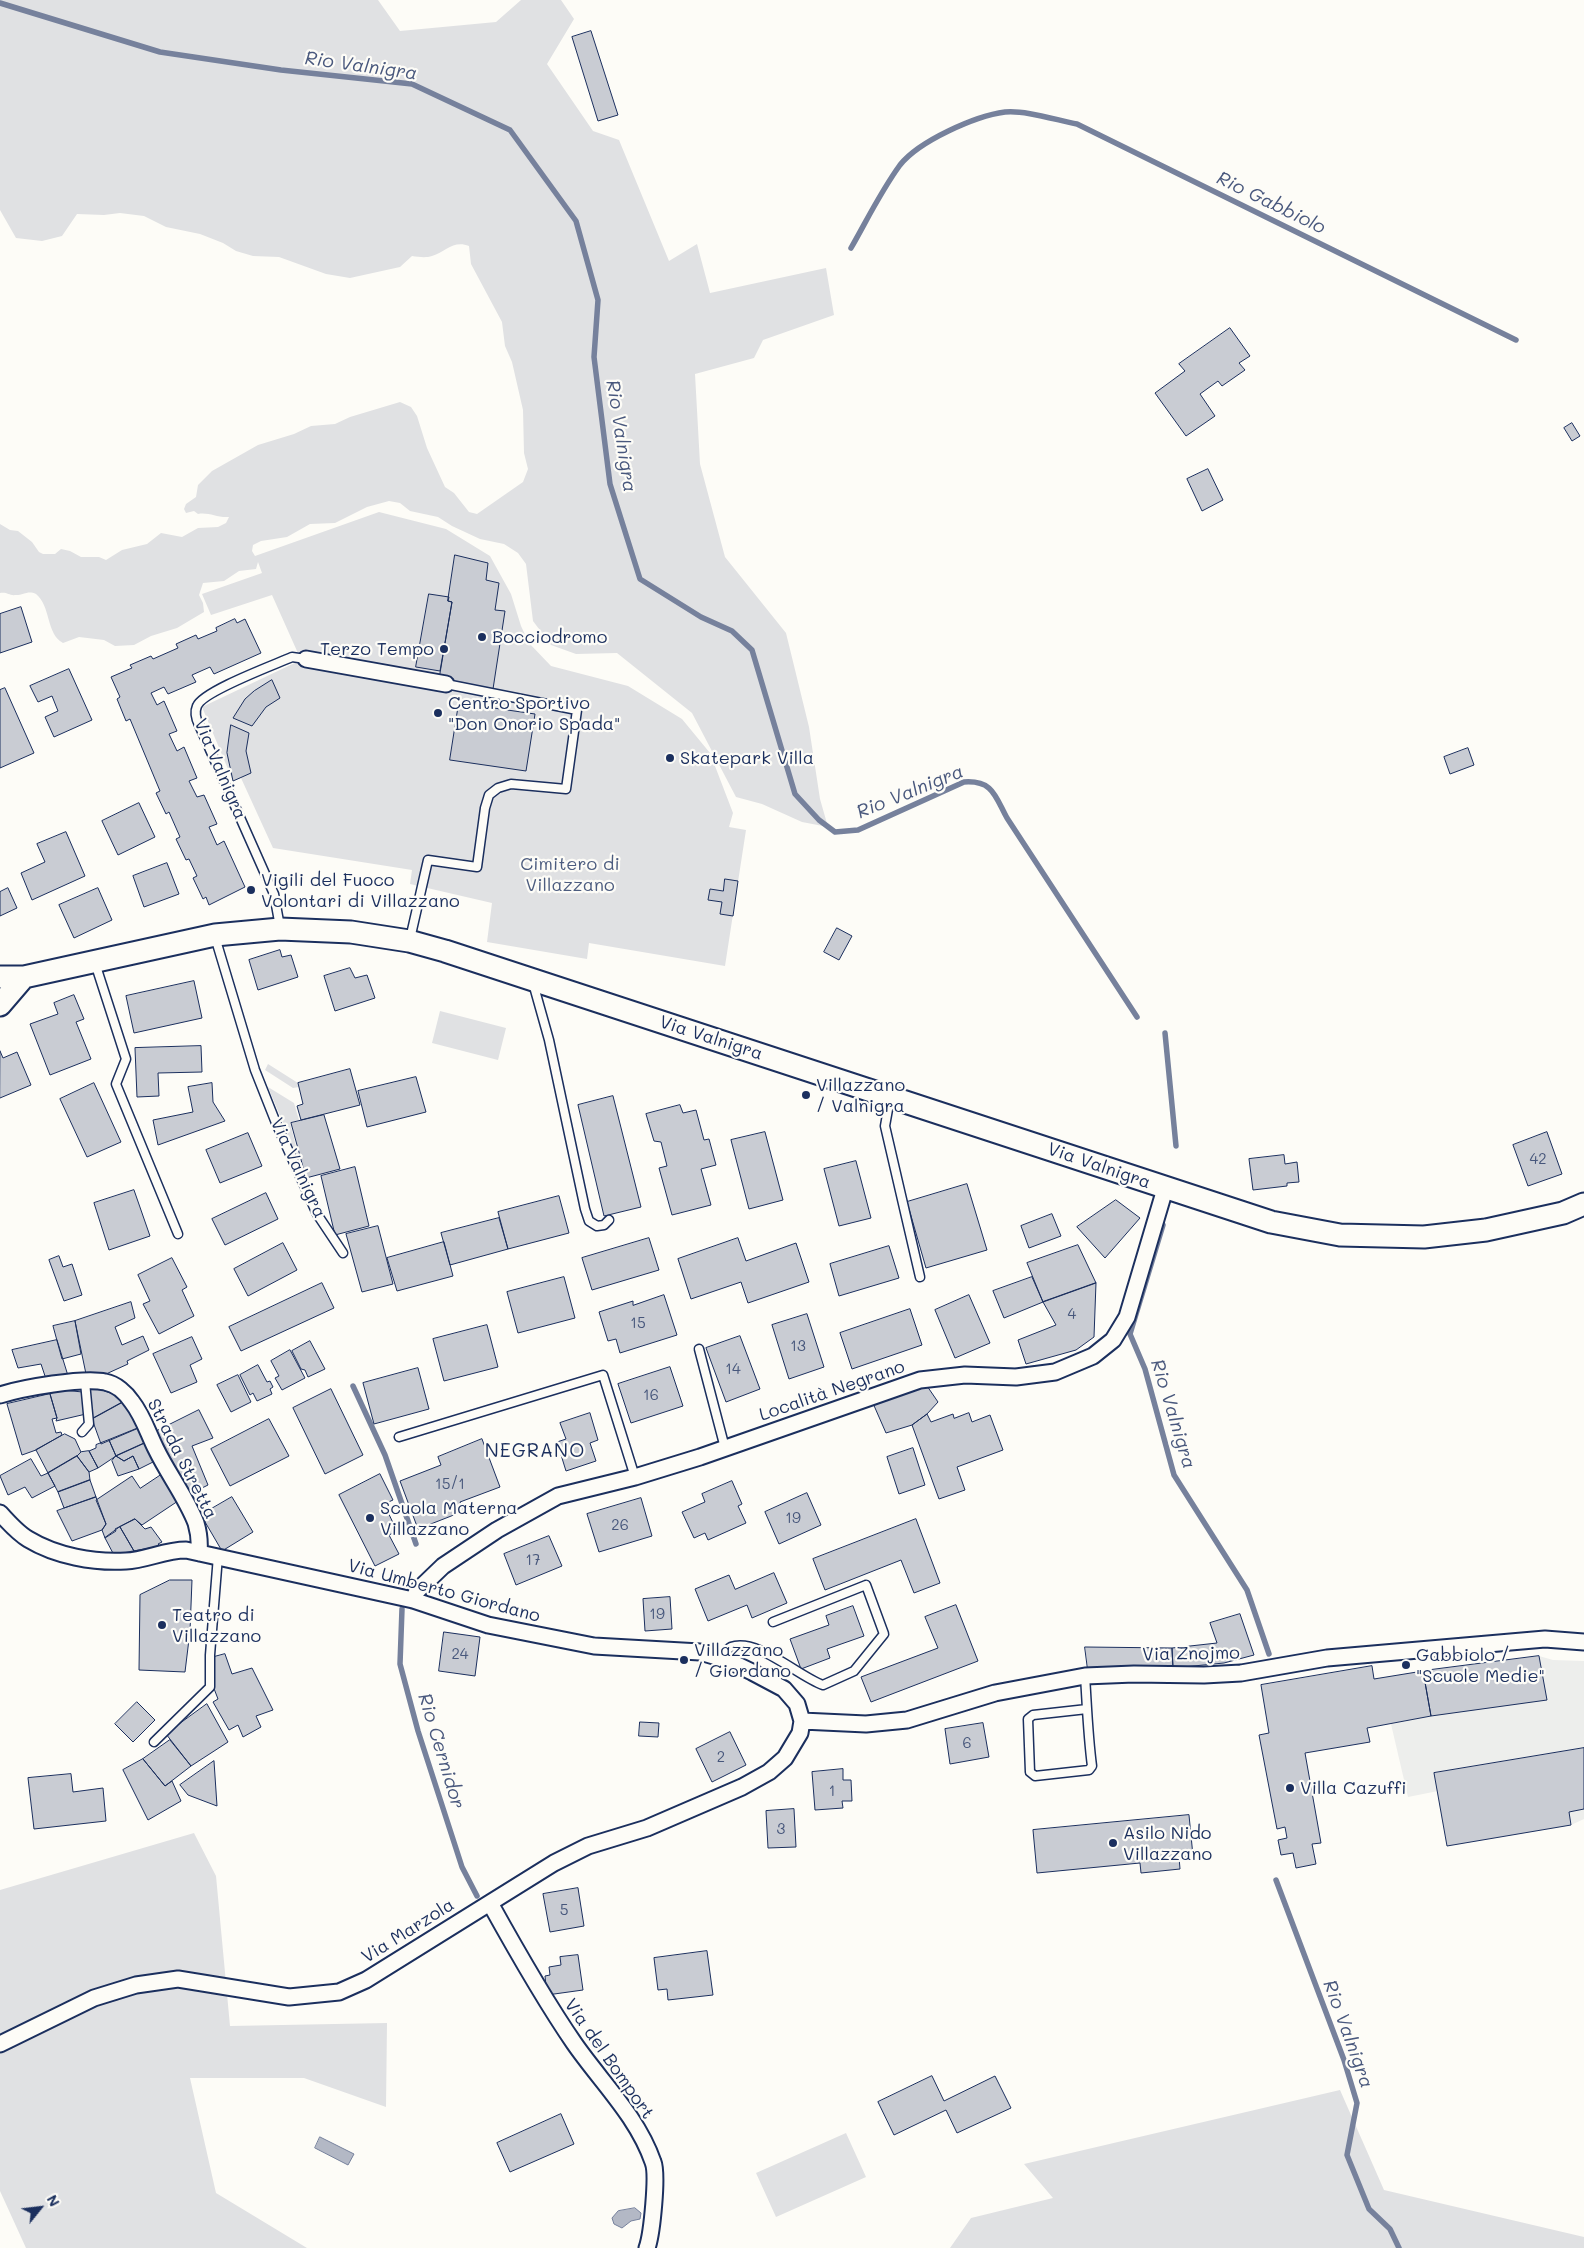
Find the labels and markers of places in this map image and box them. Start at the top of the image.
place label: Bocciodromo [492,626,607,648]
marker: Bocciodromo [476,631,488,643]
place label: Terzo Tempo [320,638,434,660]
marker: Terzo Tempo [438,643,450,655]
place label: Centro Sportivo "Don Onorio Spada" [448,692,620,734]
marker: Centro Sportivo "Don Onorio Spada" [432,707,444,719]
place label: Skatepark Villa [680,747,814,769]
marker: Skatepark Villa [664,752,676,764]
place label: Vigili del Fuoco Volontari di Villazzano [261,869,460,912]
marker: Vigili del Fuoco Volontari di Villazzano [245,884,257,896]
place label: Villazzano / Valnigra [816,1074,905,1116]
marker: Villazzano / Valnigra [800,1089,812,1101]
place label: Scuola Materna Villazzano [380,1497,518,1540]
marker: Scuola Materna Villazzano [364,1512,376,1524]
place label: Teatro di Villazzano [172,1604,261,1646]
marker: Teatro di Villazzano [156,1619,168,1631]
place label: Villazzano / Giordano [694,1639,791,1682]
place label: Gabbiolo / "Scuole Medie" [1416,1644,1545,1686]
marker: Villazzano / Giordano [678,1654,690,1666]
marker: Gabbiolo / "Scuole Medie" [1400,1659,1412,1671]
place label: Villa Cazuffi [1300,1777,1407,1799]
marker: Villa Cazuffi [1284,1782,1296,1794]
place label: Asilo Nido Villazzano [1123,1822,1212,1865]
marker: Asilo Nido Villazzano [1107,1837,1119,1849]

